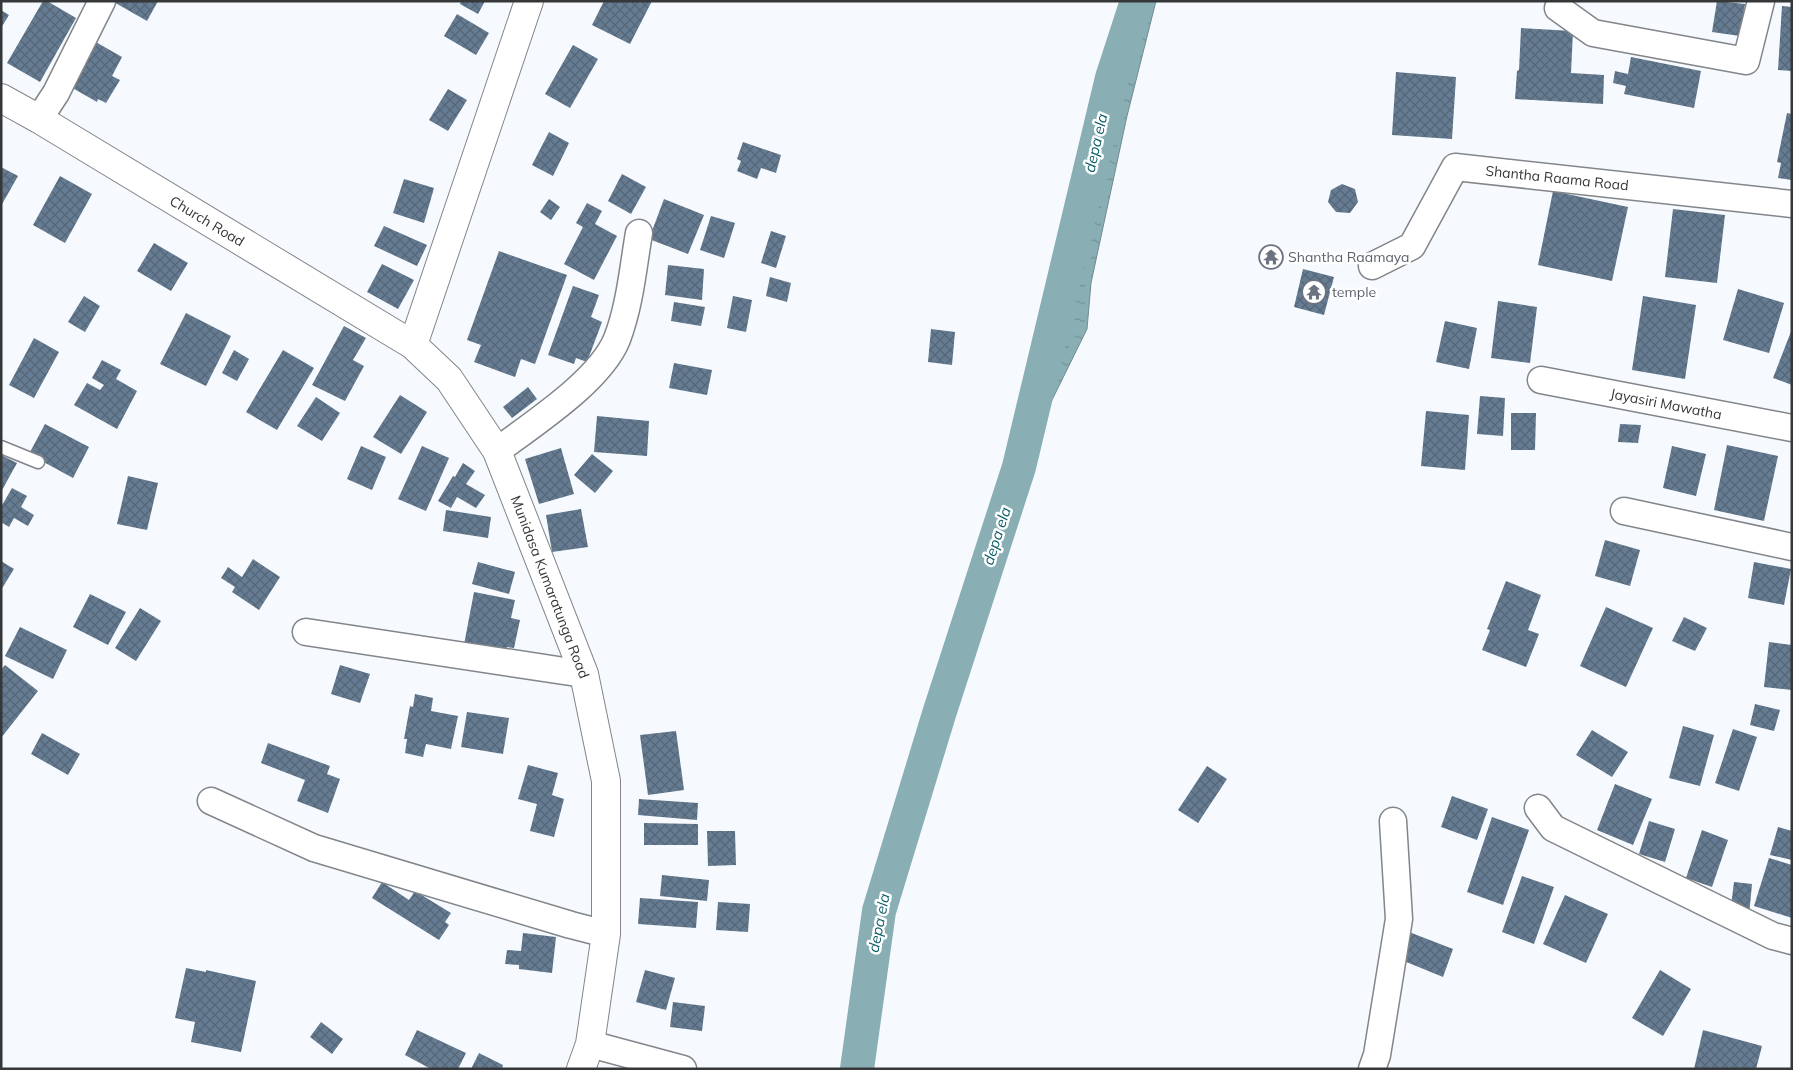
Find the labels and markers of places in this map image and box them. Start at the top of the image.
temple icon: Shantha Raamaya [1258,244,1284,270]
place label: Shantha Raamaya [1288,248,1409,266]
temple icon: temple [1301,279,1327,305]
place label: temple [1332,283,1376,301]

